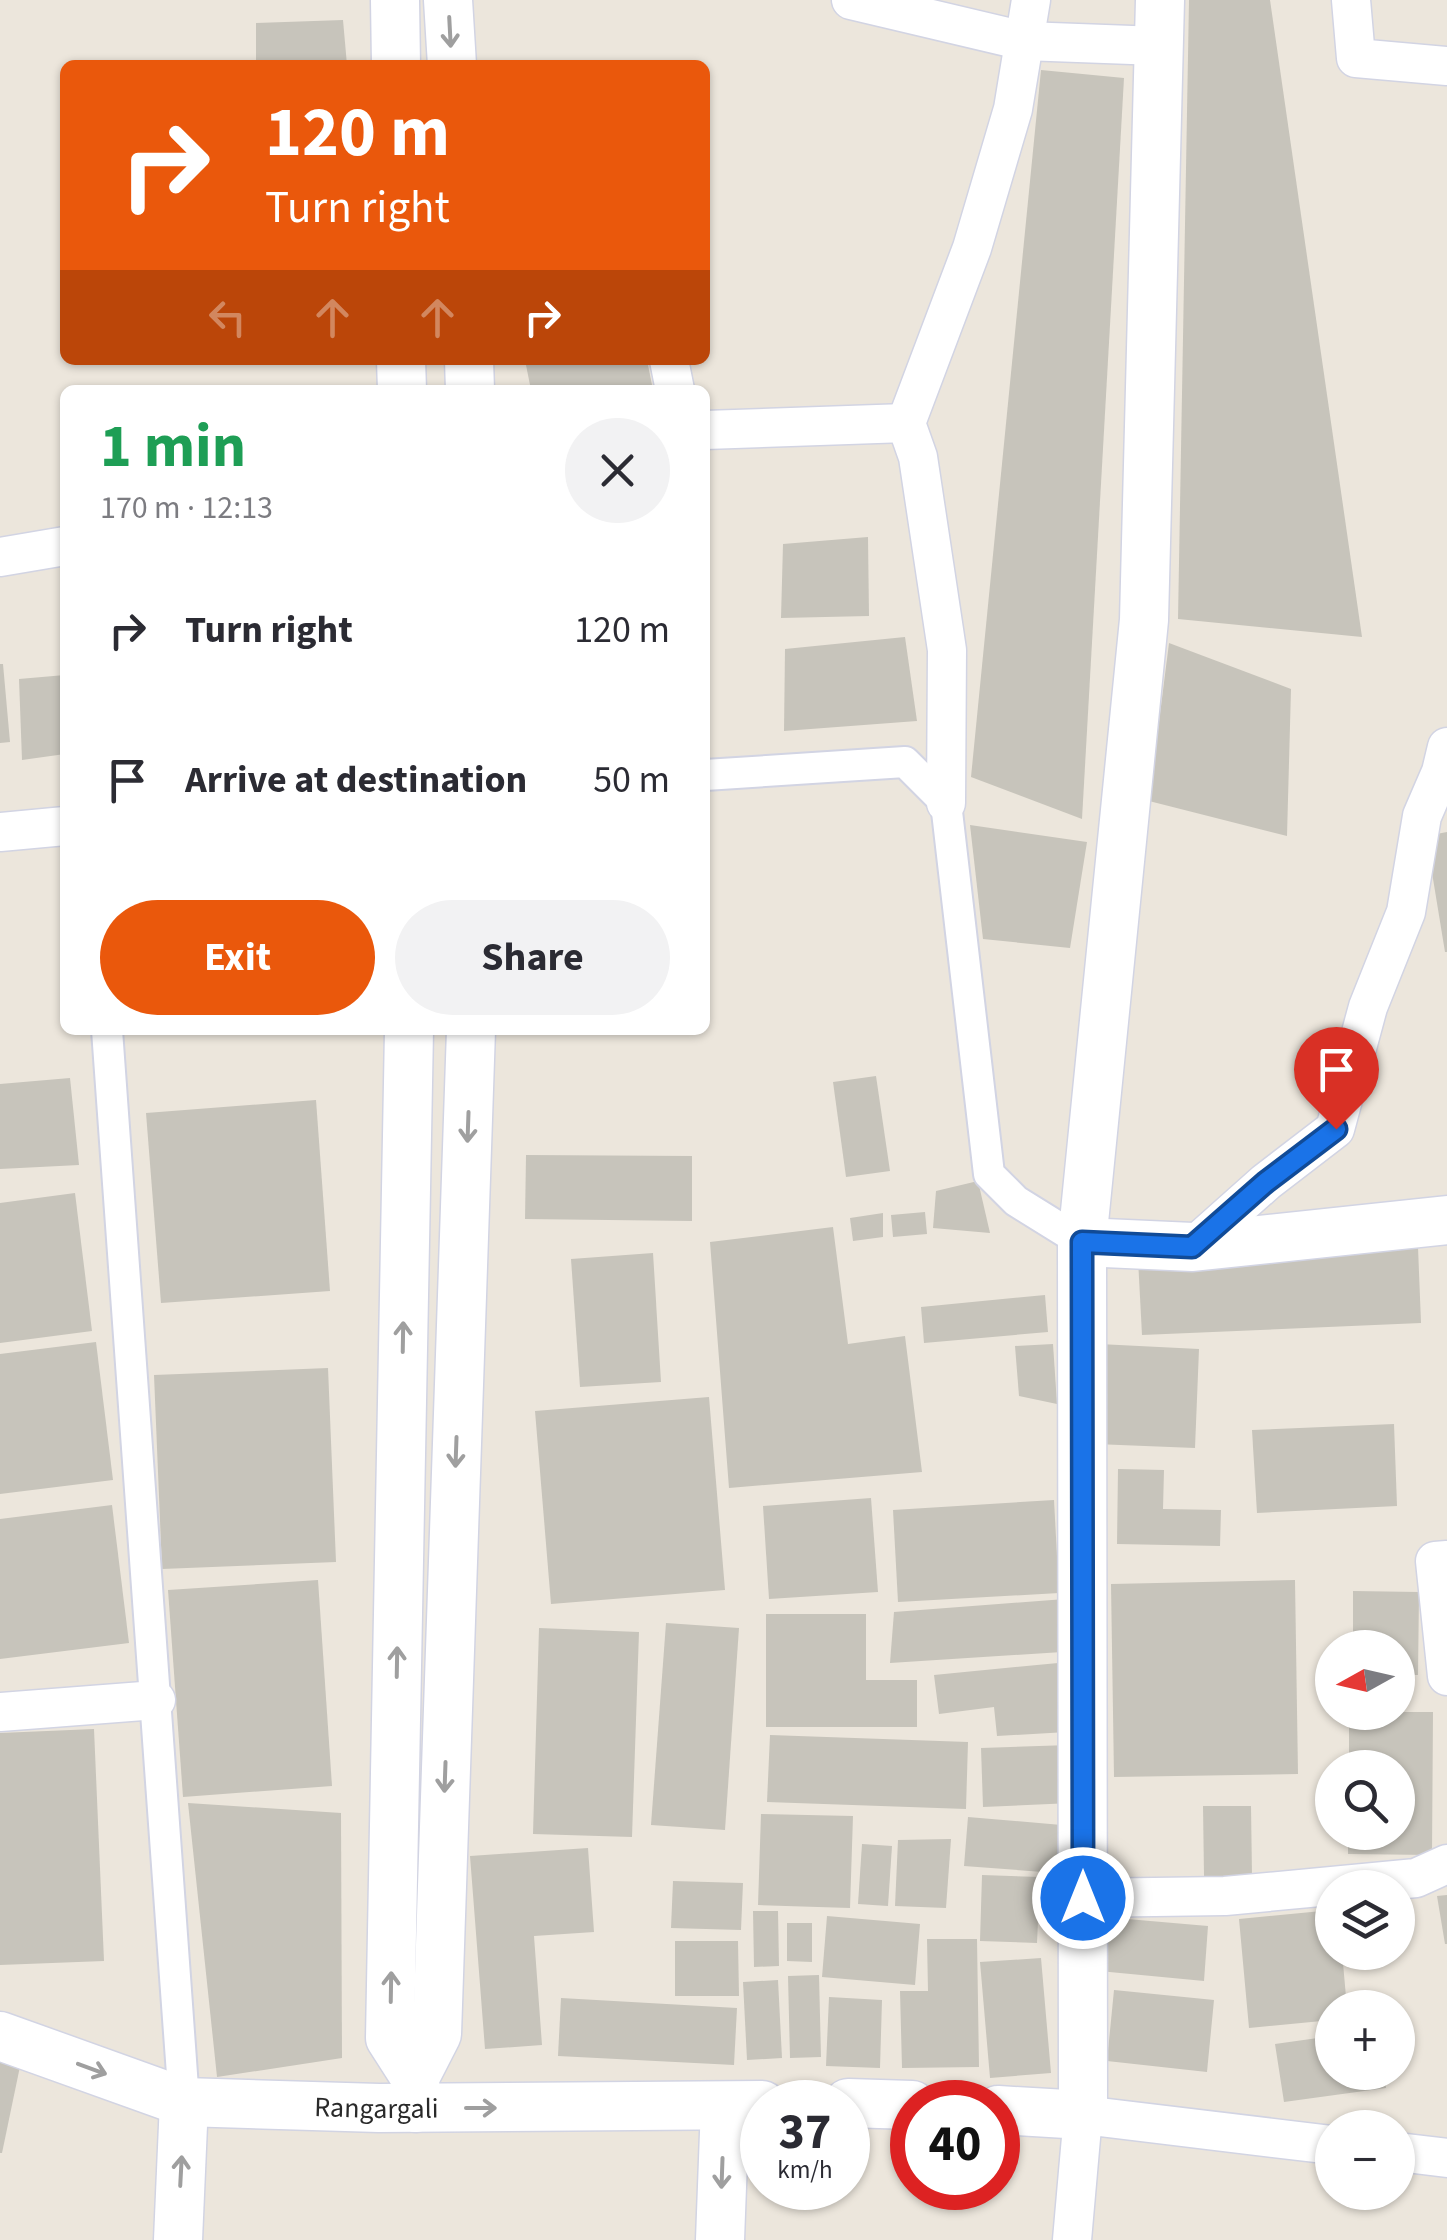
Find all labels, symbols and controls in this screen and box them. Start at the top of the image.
one-way arrow [441,16,460,48]
text: 120 m [265,83,450,183]
icon: right [100,100,230,230]
text: Turn right [265,176,450,240]
icon: left [200,290,255,345]
icon: ahead [305,290,360,345]
icon: ahead [410,290,465,345]
icon: right [515,290,570,345]
text: 1 min [100,405,246,490]
button: close [565,418,670,523]
text: 170 m · 12:13 [100,485,273,531]
icon: right [100,603,155,658]
text: Turn right [185,603,353,657]
text: 120 m [574,603,670,657]
icon: arrive [100,753,155,808]
text: Arrive at destination [185,753,527,807]
text: 50 m [593,753,670,807]
button: Exit [100,900,375,1015]
button: Share [395,900,670,1015]
pin [1294,1027,1379,1130]
icon: arrive [1309,1042,1364,1097]
one-way arrow [458,1111,477,1143]
one-way arrow [394,1321,412,1354]
one-way arrow [447,1436,466,1468]
north arrow [1315,1630,1415,1730]
map controls [1315,1630,1415,2210]
one-way arrow [388,1646,406,1678]
button: search [1315,1750,1415,1850]
one-way arrow [436,1761,455,1793]
position arrow [1031,1846,1135,1950]
button: layers [1315,1870,1415,1970]
one-way arrow [382,1971,400,2004]
button: + [1315,1990,1415,2090]
one-way arrow [75,2061,106,2079]
speed limit sign: 40 [890,2080,1020,2210]
street label: Rangargali [314,2087,439,2129]
text: 37 [779,2097,831,2168]
one-way arrow [464,2098,496,2118]
button: − [1315,2110,1415,2210]
text: km/h [777,2152,833,2188]
one-way arrow [172,2156,191,2188]
one-way arrow [713,2156,732,2188]

